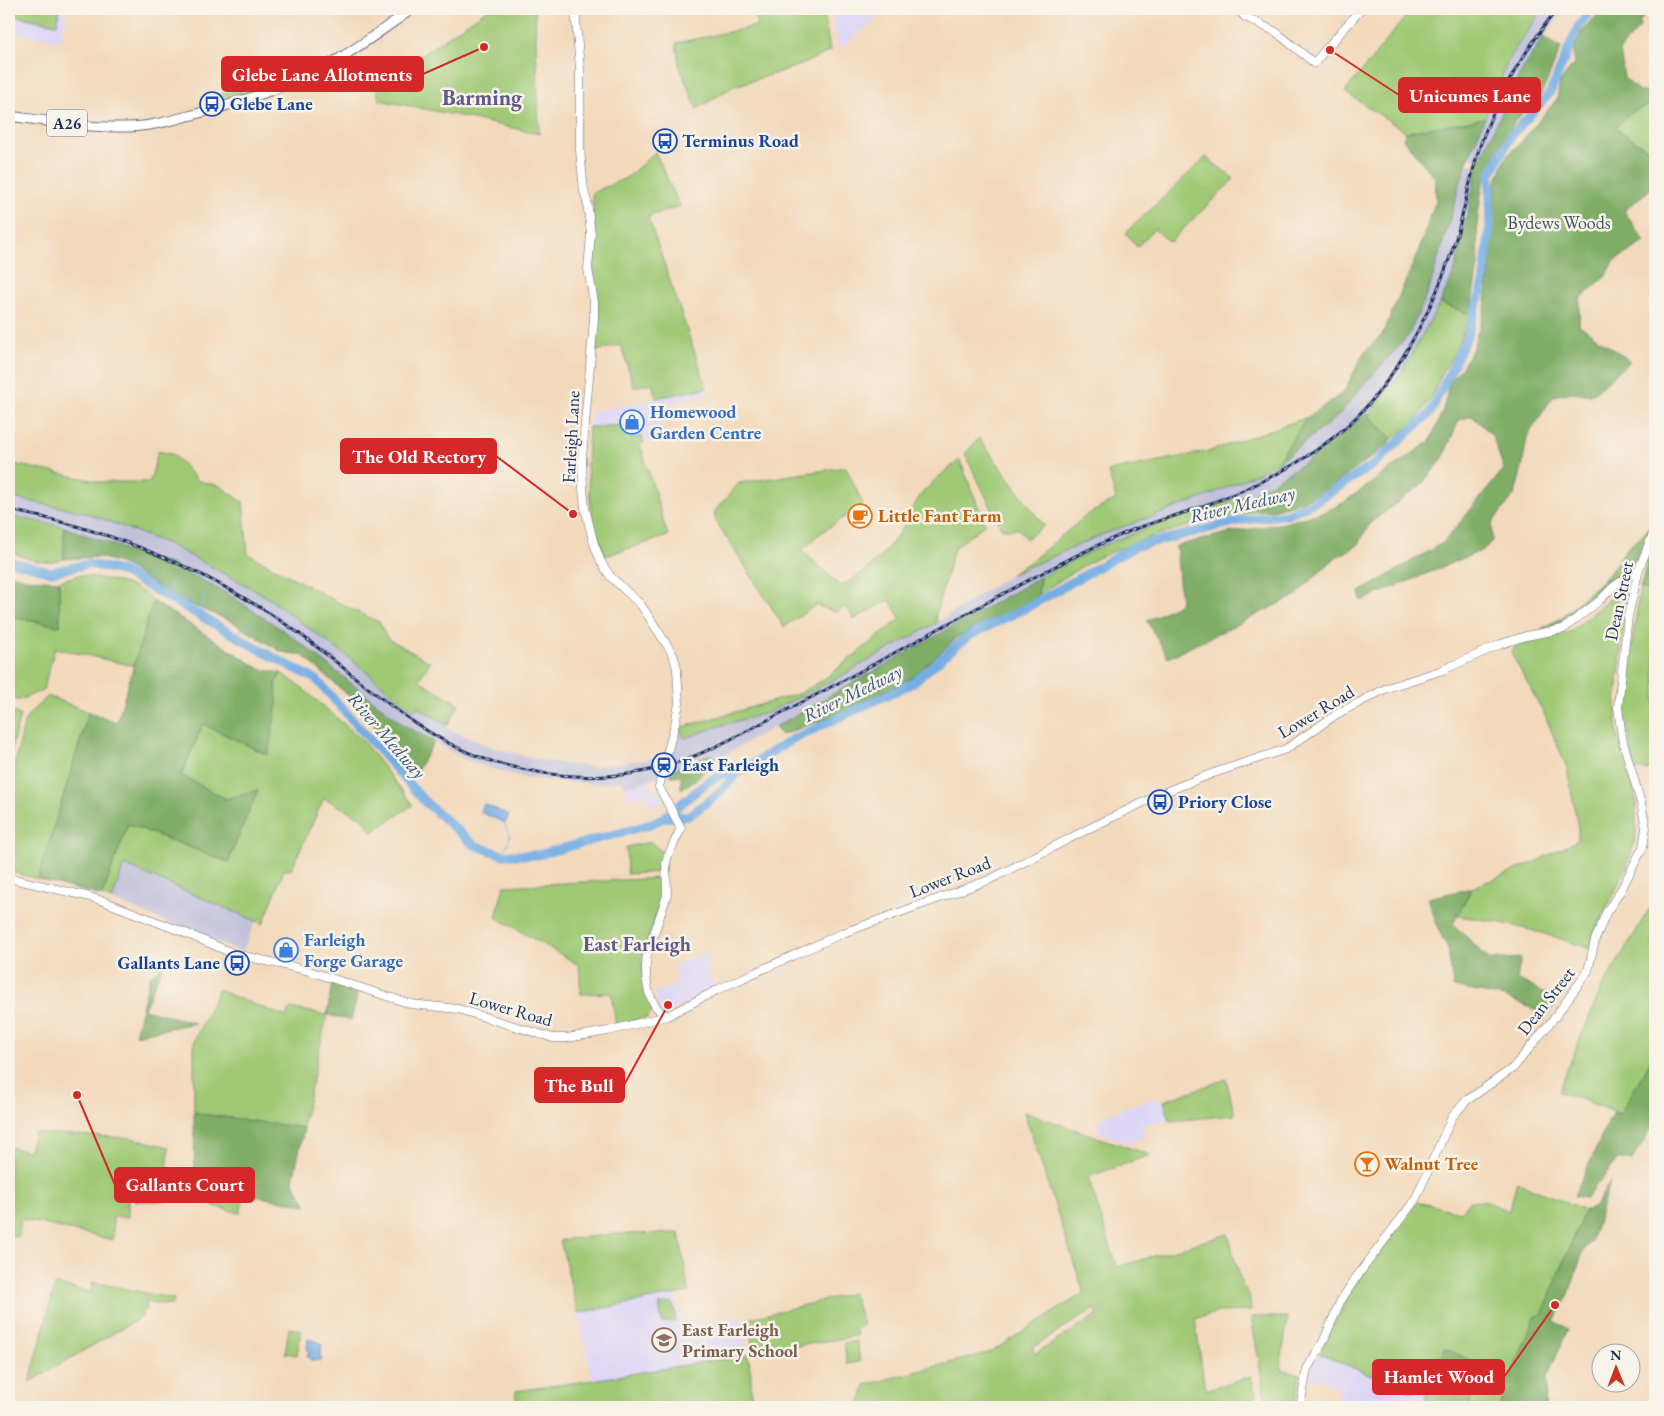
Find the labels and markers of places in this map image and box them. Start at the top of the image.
callout: Glebe Lane Allotments [222,57,423,91]
callout: Unicumes Lane [1399,78,1540,112]
bus stop icon: Glebe Lane [199,91,225,117]
place label: Glebe Lane [230,92,313,115]
bus stop icon: Terminus Road [652,128,678,154]
place label: Terminus Road [682,129,799,152]
place label: Homewood Garden Centre [650,400,762,444]
shop icon: Homewood Garden Centre [619,409,645,435]
callout: The Old Rectory [341,439,496,473]
cafe icon: Little Fant Farm [847,503,873,529]
place label: Little Fant Farm [878,504,1002,527]
station icon: East Farleigh [651,752,677,778]
place label: East Farleigh [682,753,779,776]
bus stop icon: Priory Close [1147,789,1173,815]
place label: Priory Close [1178,790,1272,813]
place label: Farleigh Forge Garage [304,928,403,972]
shop icon: Farleigh Forge Garage [273,937,299,963]
bus stop icon: Gallants Lane [224,950,250,976]
place label: Gallants Lane [118,951,220,974]
callout: The Bull [535,1068,624,1102]
bar icon: Walnut Tree [1354,1151,1380,1177]
place label: Walnut Tree [1384,1152,1479,1175]
callout: Gallants Court [115,1168,254,1202]
place label: East Farleigh Primary School [682,1318,798,1362]
school or university icon: East Farleigh Primary School [651,1327,677,1353]
callout: Hamlet Wood [1373,1360,1504,1394]

